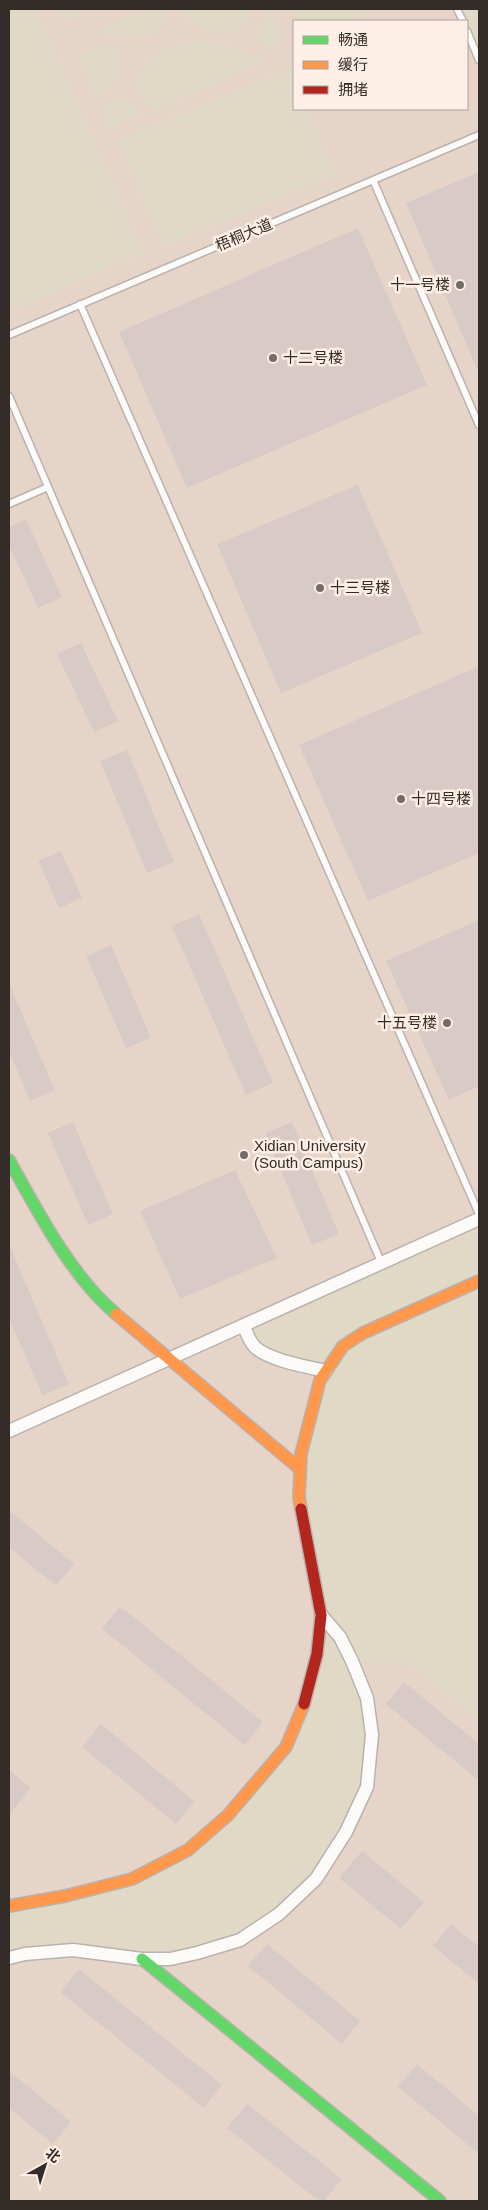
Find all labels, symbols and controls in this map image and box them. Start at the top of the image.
legend [293,20,468,110]
text: 畅通 [338,31,368,48]
text: 缓行 [338,56,368,73]
text: 拥堵 [338,81,368,98]
street label: 梧桐大道 [213,215,275,254]
place label: 十一号楼 [390,276,450,293]
marker: 十一号楼 [454,279,466,291]
place label: 十二号楼 [283,349,343,366]
marker: 十二号楼 [267,352,279,364]
place label: 十三号楼 [330,579,390,596]
marker: 十三号楼 [314,582,326,594]
place label: 十四号楼 [411,790,471,807]
marker: 十四号楼 [395,793,407,805]
place label: 十五号楼 [377,1014,437,1031]
marker: 十五号楼 [441,1017,453,1029]
place label: Xidian University (South Campus) [254,1137,366,1171]
marker: Xidian University (South Campus) [238,1149,250,1161]
north arrow [20,2140,70,2190]
text: 北 [43,2144,64,2166]

